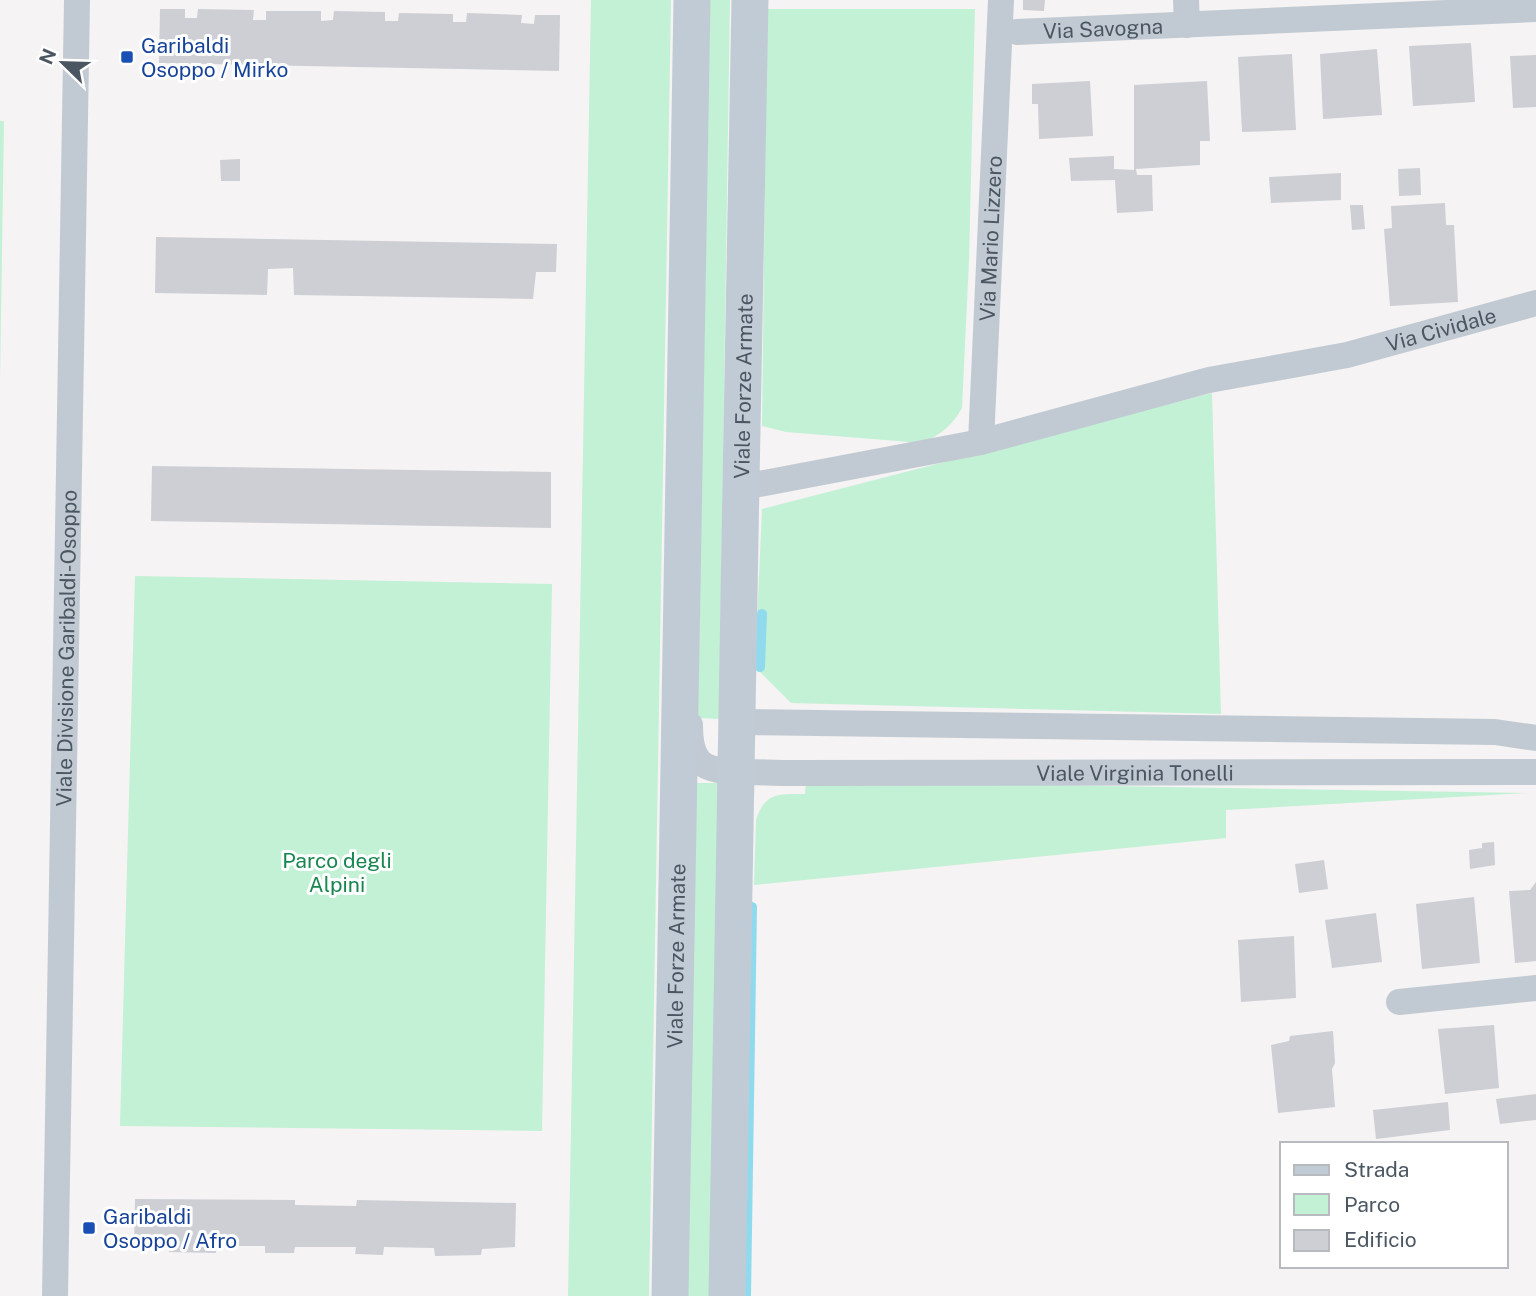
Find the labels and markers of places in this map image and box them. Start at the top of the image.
place label: Garibaldi Osoppo / Mirko [141,33,288,82]
marker: Garibaldi Osoppo / Mirko [119,49,135,65]
place label: Garibaldi Osoppo / Afro [103,1204,237,1253]
marker: Garibaldi Osoppo / Afro [81,1220,97,1236]

